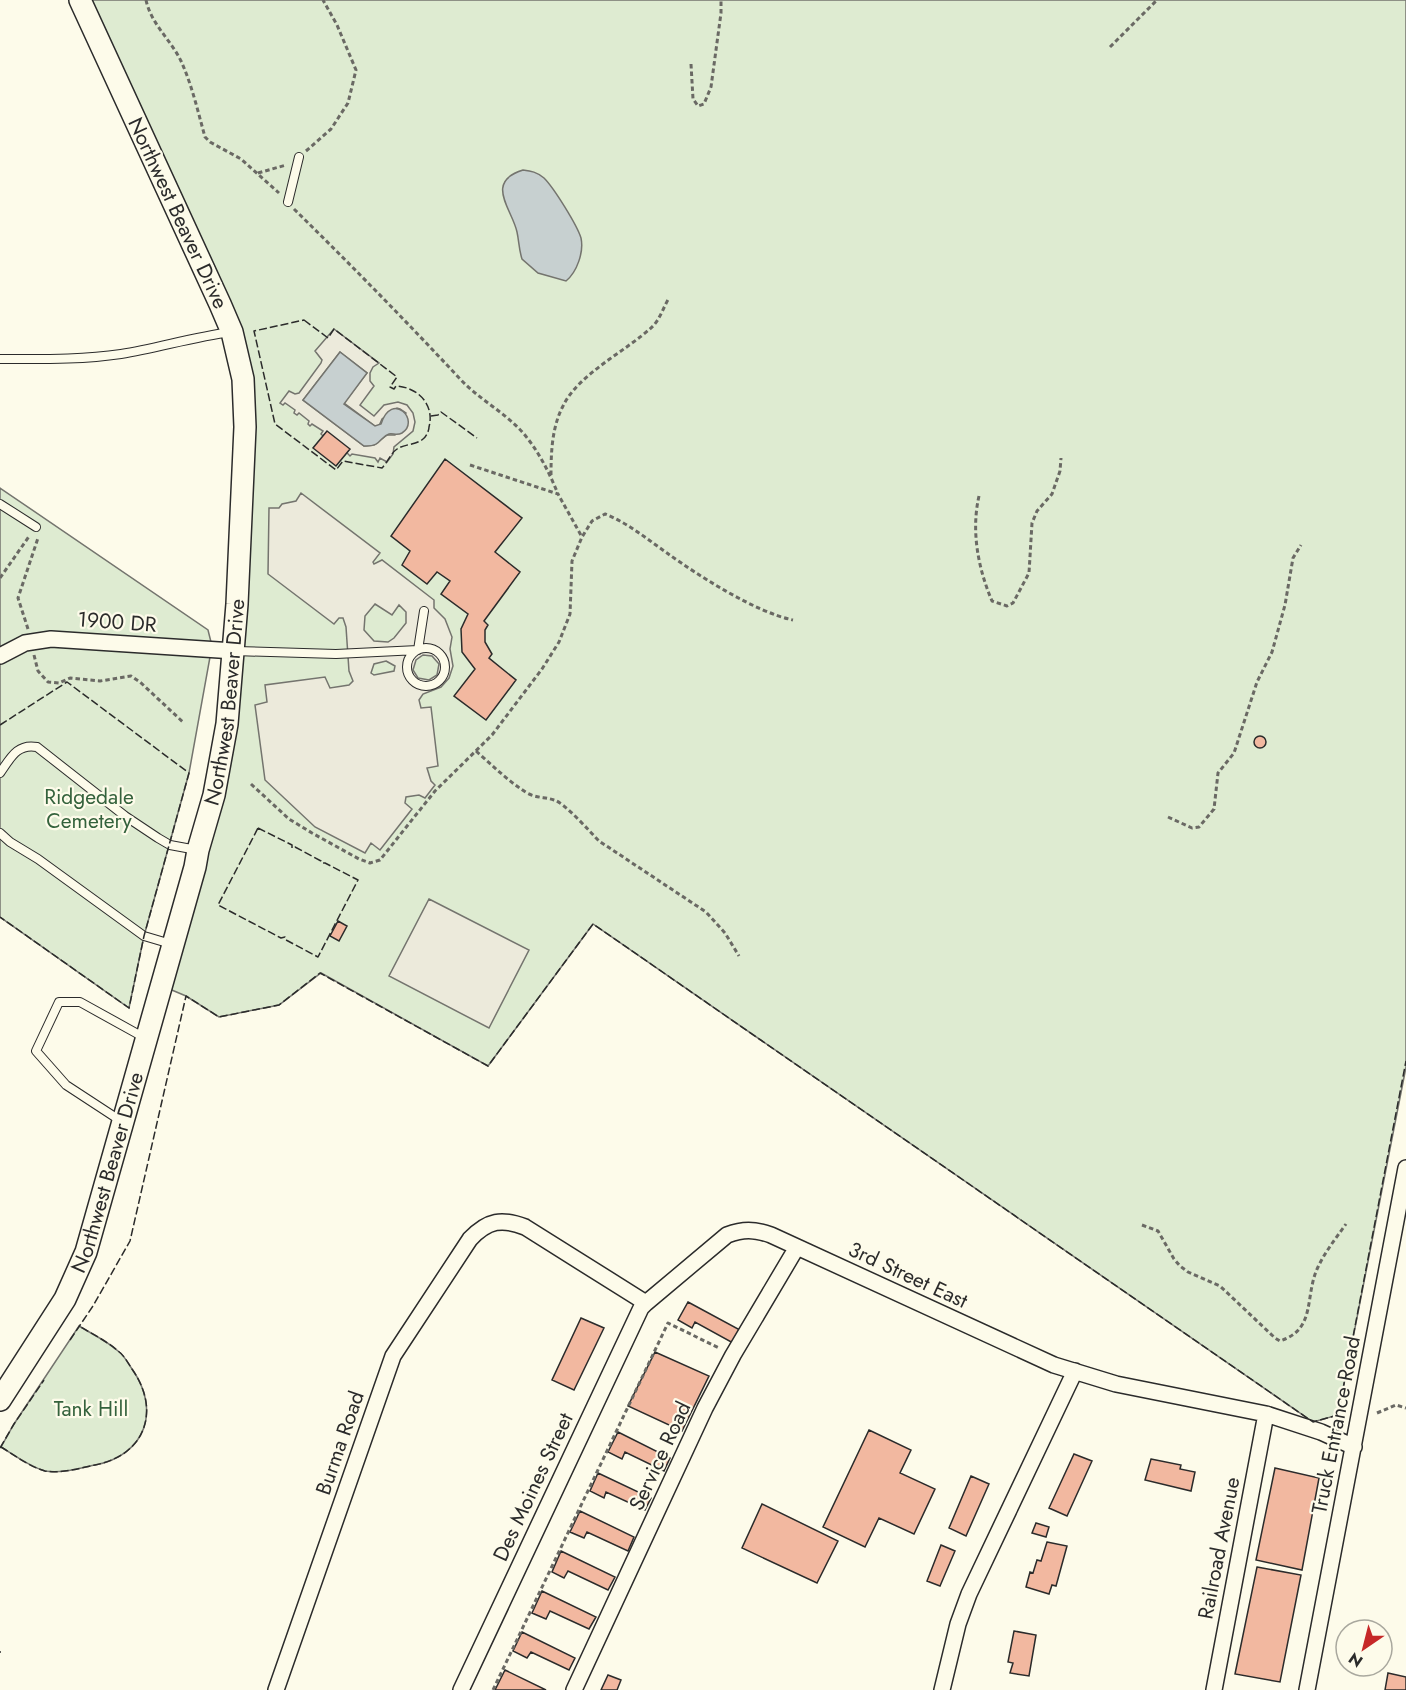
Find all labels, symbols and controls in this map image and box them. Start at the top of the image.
street label: Northwest Beaver Drive [120,112,236,314]
street label: Northwest Beaver Drive [197,597,252,809]
street label: 1900 DR [77,604,158,640]
park label: Ridgedale Cemetery [44,782,134,836]
street label: Northwest Beaver Drive [63,1068,151,1278]
street label: 3rd Street East [843,1234,973,1316]
street label: Truck Entrance Road [1304,1334,1368,1516]
street label: Burma Road [308,1387,372,1499]
park label: Tank Hill [54,1394,128,1424]
street label: Service Road [622,1397,698,1515]
street label: Des Moines Street [485,1408,581,1566]
street label: Railroad Avenue [1191,1474,1248,1622]
north arrow [1334,1618,1394,1678]
text: N [1344,1647,1367,1673]

